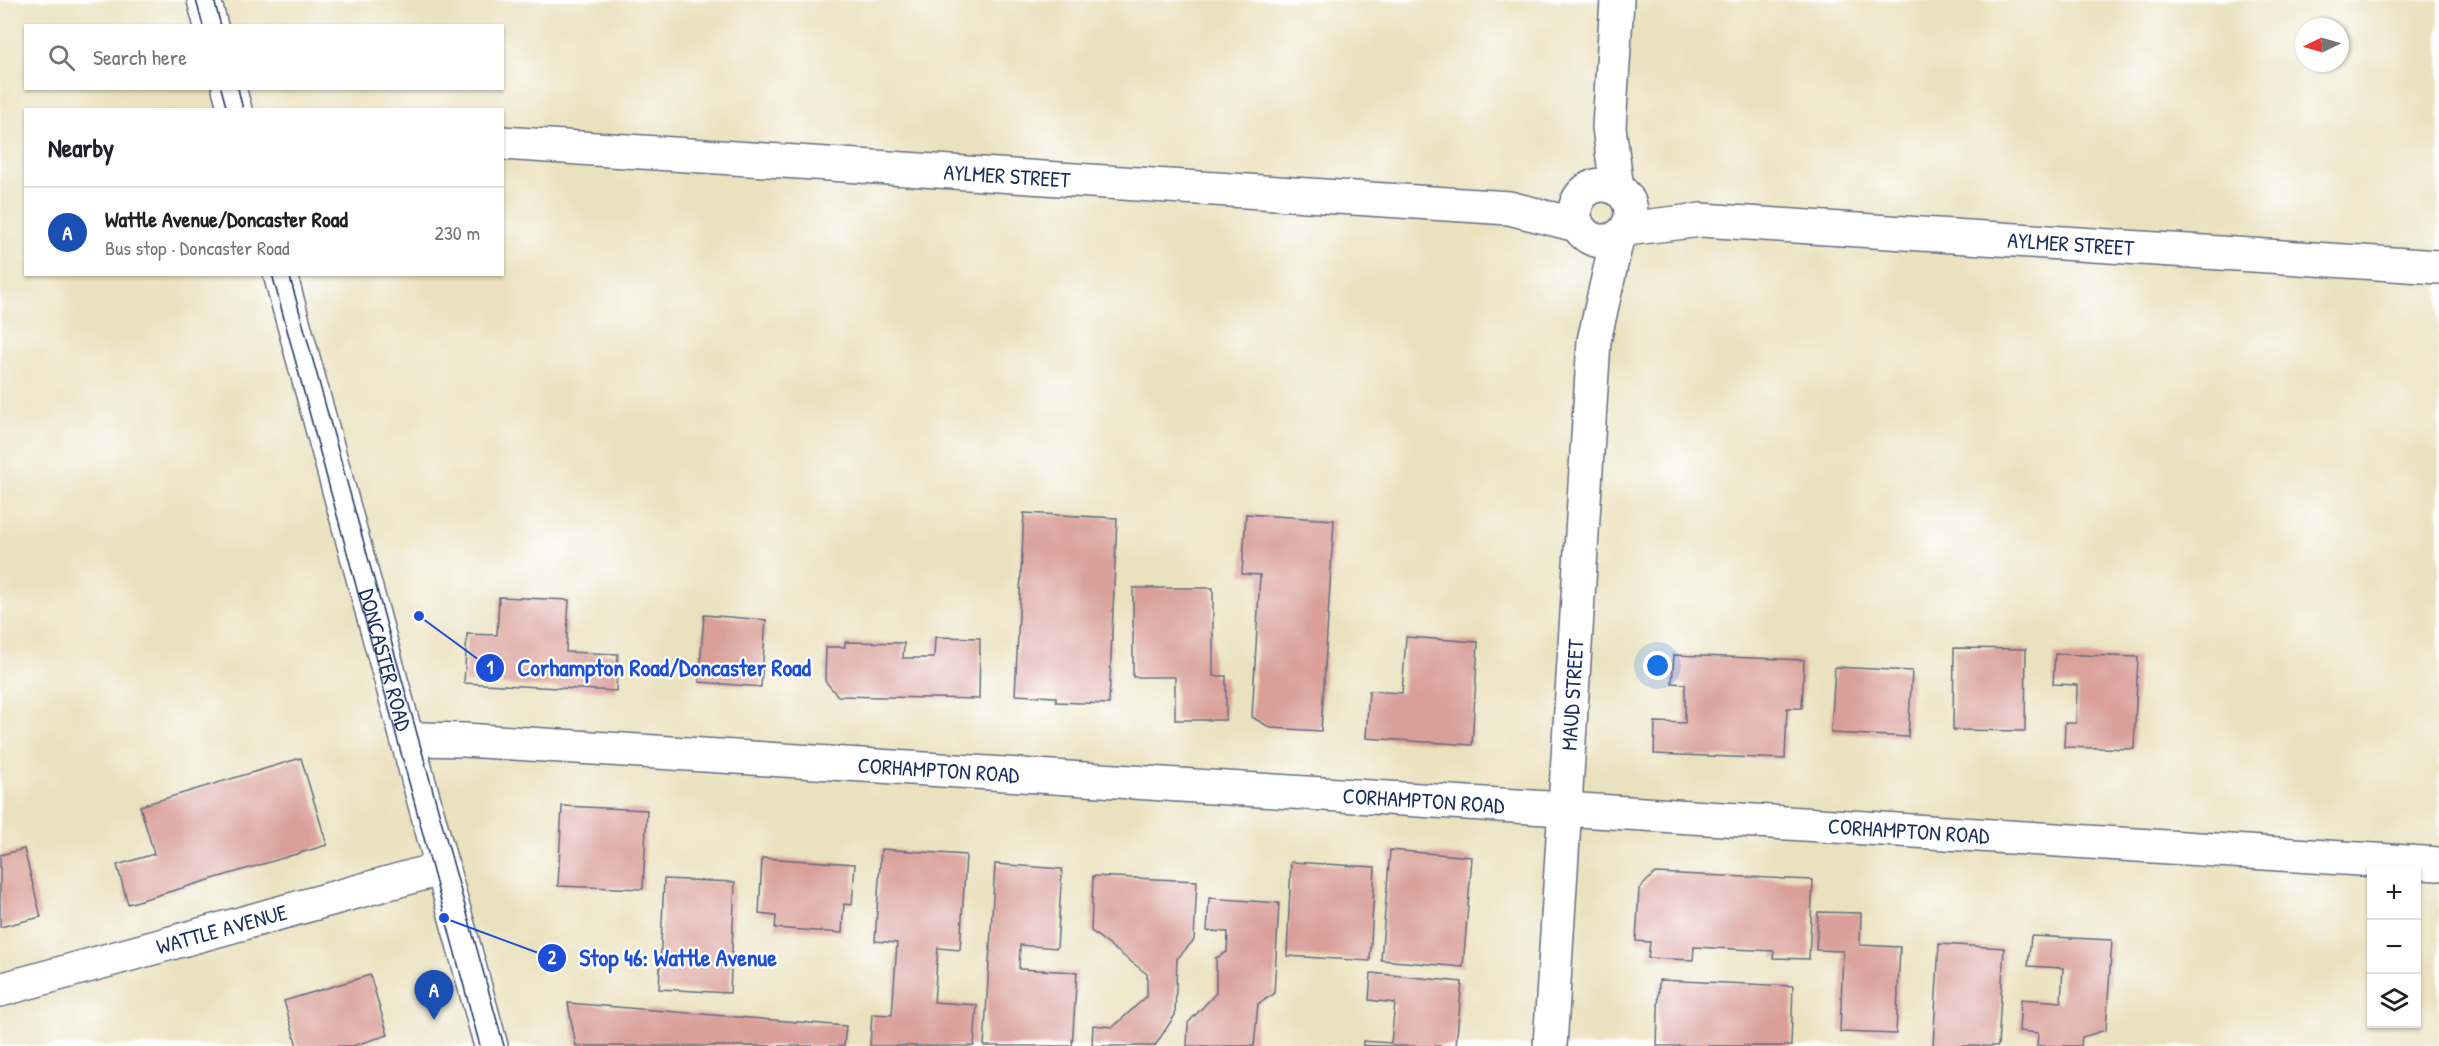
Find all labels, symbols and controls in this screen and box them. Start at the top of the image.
north arrow [2295,18,2349,72]
search box [24,24,504,90]
icon: search [45,41,78,74]
text: Search here [93,42,187,72]
text: Nearby [48,130,114,165]
street label: AYLMER STREET [943,157,1072,195]
text: Wattle Avenue/Doncaster Road [105,204,348,234]
text: A [63,219,72,246]
text: 230 m [435,219,480,246]
street label: AYLMER STREET [2007,225,2136,263]
text: Bus stop · Doncaster Road [105,234,290,261]
street label: DONCASTER ROAD [352,586,419,735]
street label: MAUD STREET [1553,637,1590,751]
callout: Corhampton Road/Doncaster Road [475,647,822,689]
text: Corhampton Road/Doncaster Road [517,651,811,684]
your location [1643,651,1672,680]
text: 1 [487,655,494,680]
street label: CORHAMPTON ROAD [857,750,1021,790]
street label: CORHAMPTON ROAD [1342,780,1506,820]
street label: CORHAMPTON ROAD [1827,811,1991,851]
map controls [2367,866,2421,1028]
button: + [2367,866,2421,920]
street label: WATTLE AVENUE [153,897,291,961]
button: − [2367,920,2421,974]
callout: Stop 46: Wattle Avenue [537,937,788,979]
text: Stop 46: Wattle Avenue [579,941,777,974]
text: 2 [548,945,557,970]
pin: A [414,970,454,1020]
button: layers [2367,974,2421,1028]

